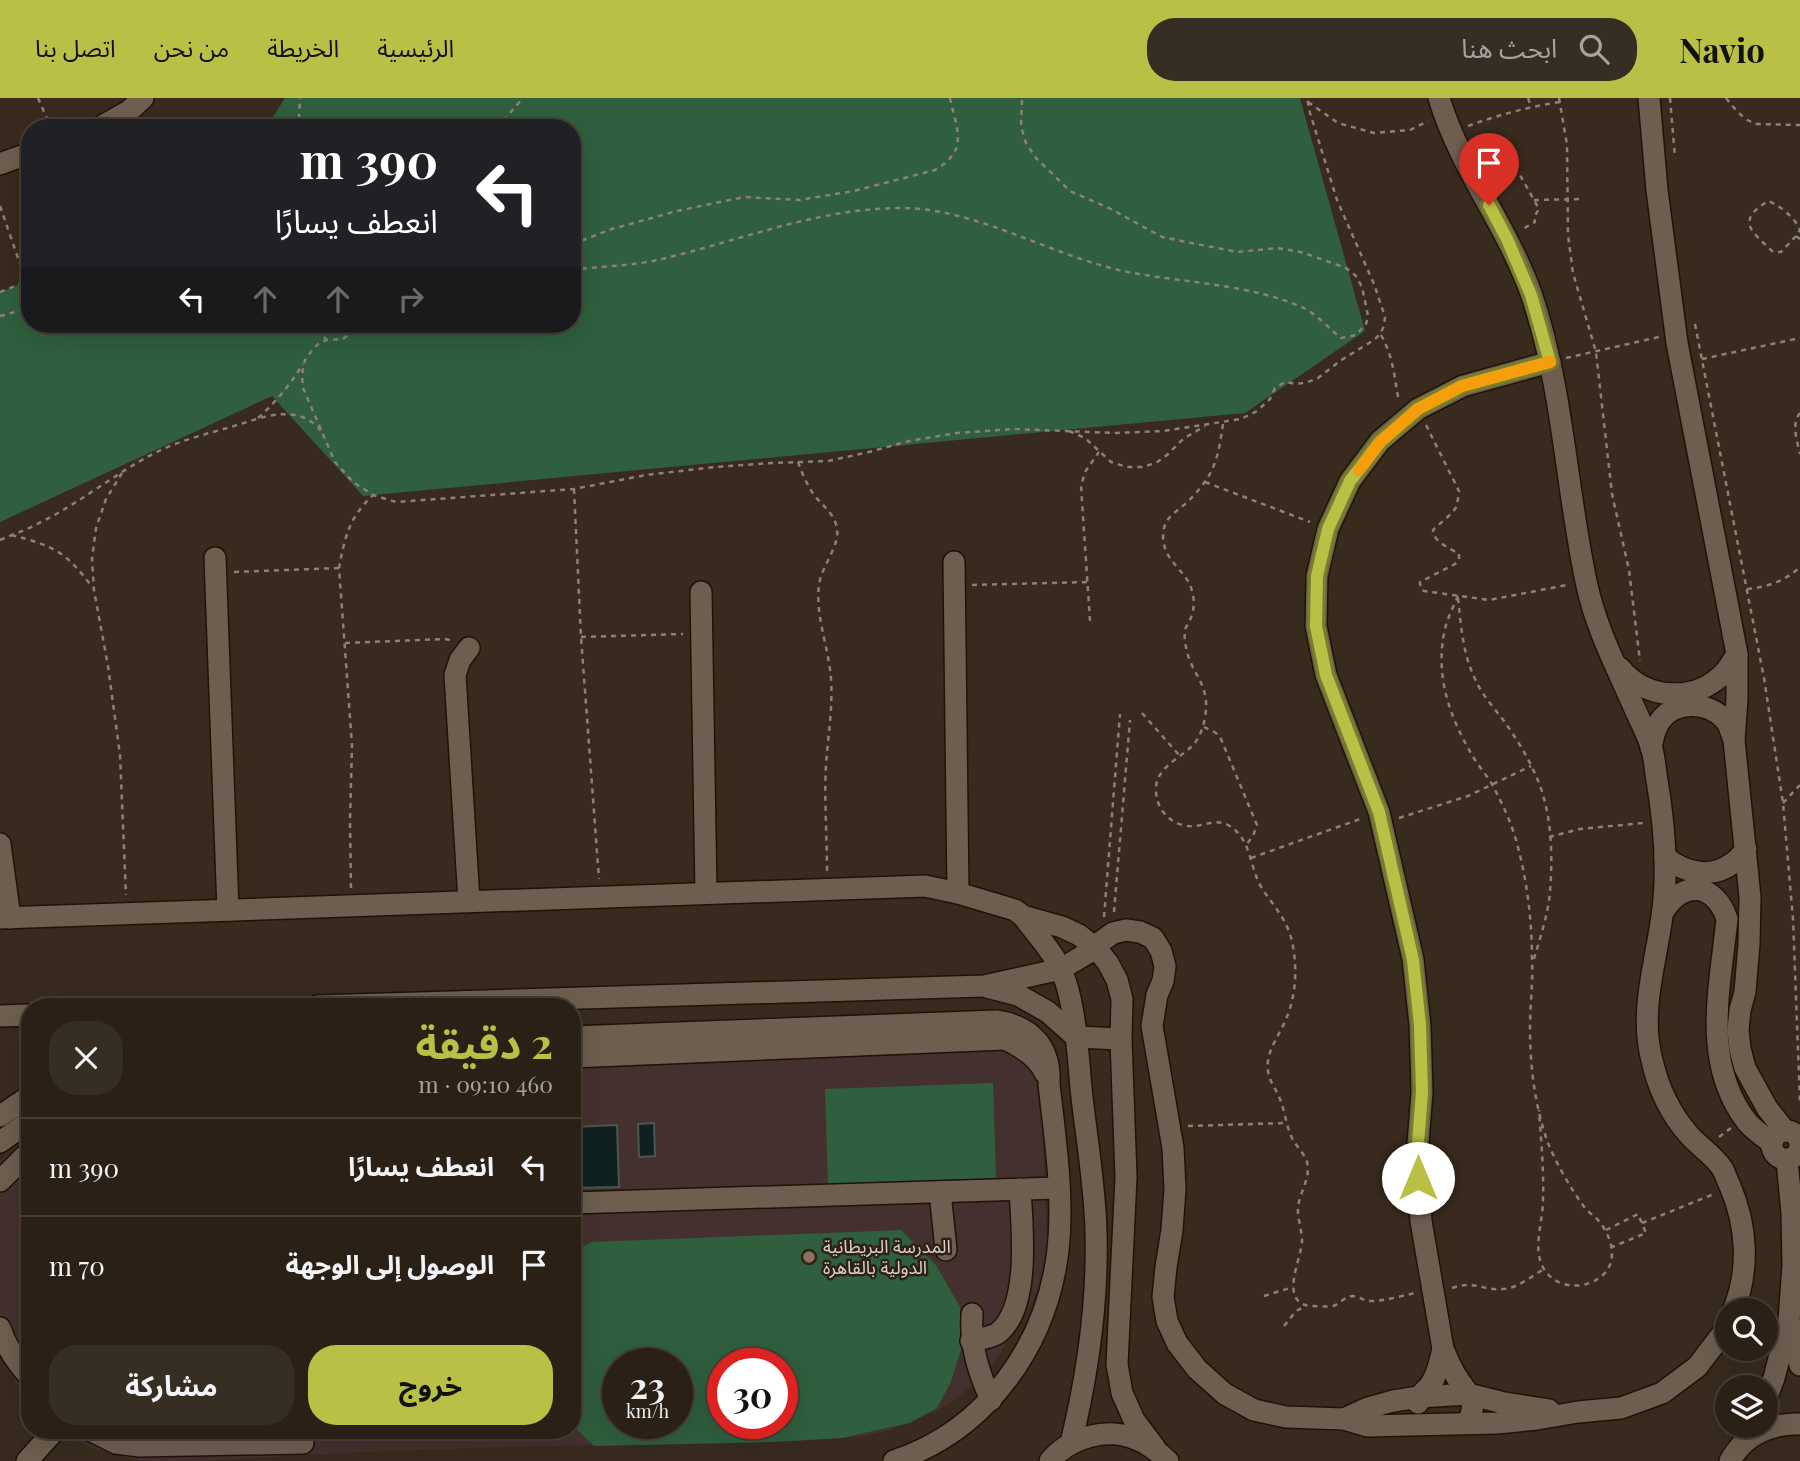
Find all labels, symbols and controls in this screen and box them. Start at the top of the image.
search box [1147,18,1637,81]
text: Navio [1679,27,1765,71]
text: ابحث هنا [1461,30,1557,65]
icon: search [1575,30,1613,68]
text: اتصل بنا [35,31,116,63]
text: من نحن [154,31,229,63]
text: الخريطة [267,31,339,63]
text: الرئيسية [377,31,454,63]
text: 390 m [300,126,438,191]
pin [1459,133,1519,205]
icon: arrive [1470,144,1508,182]
icon: left [462,147,553,238]
text: انعطف يسارًا [275,198,438,241]
icon: left [173,280,211,318]
icon: ahead [246,280,284,318]
icon: ahead [319,280,357,318]
icon: right [392,280,430,318]
text: 2 دقيقة [416,1014,553,1070]
button: close [49,1021,123,1095]
text: 460 m · 09:10 [418,1068,553,1099]
position arrow [1381,1141,1455,1215]
text: انعطف يسارًا [348,1148,494,1183]
icon: left [515,1148,553,1186]
text: 390 m [49,1150,119,1185]
place label: المدرسة البريطانية الدولية بالقاهرة [823,1234,951,1279]
text: الوصول إلى الوجهة [286,1246,494,1281]
icon: arrive [515,1246,553,1284]
text: 70 m [49,1248,105,1283]
marker: المدرسة البريطانية الدولية بالقاهرة [801,1249,817,1265]
map controls [1715,1298,1778,1438]
button: search [1715,1298,1778,1361]
button: مشاركة [49,1345,294,1425]
button: خروج [308,1345,553,1425]
speed limit sign: 30 [707,1348,798,1439]
text: 23 [630,1361,665,1408]
button: layers [1715,1375,1778,1438]
text: km/h [626,1399,669,1423]

